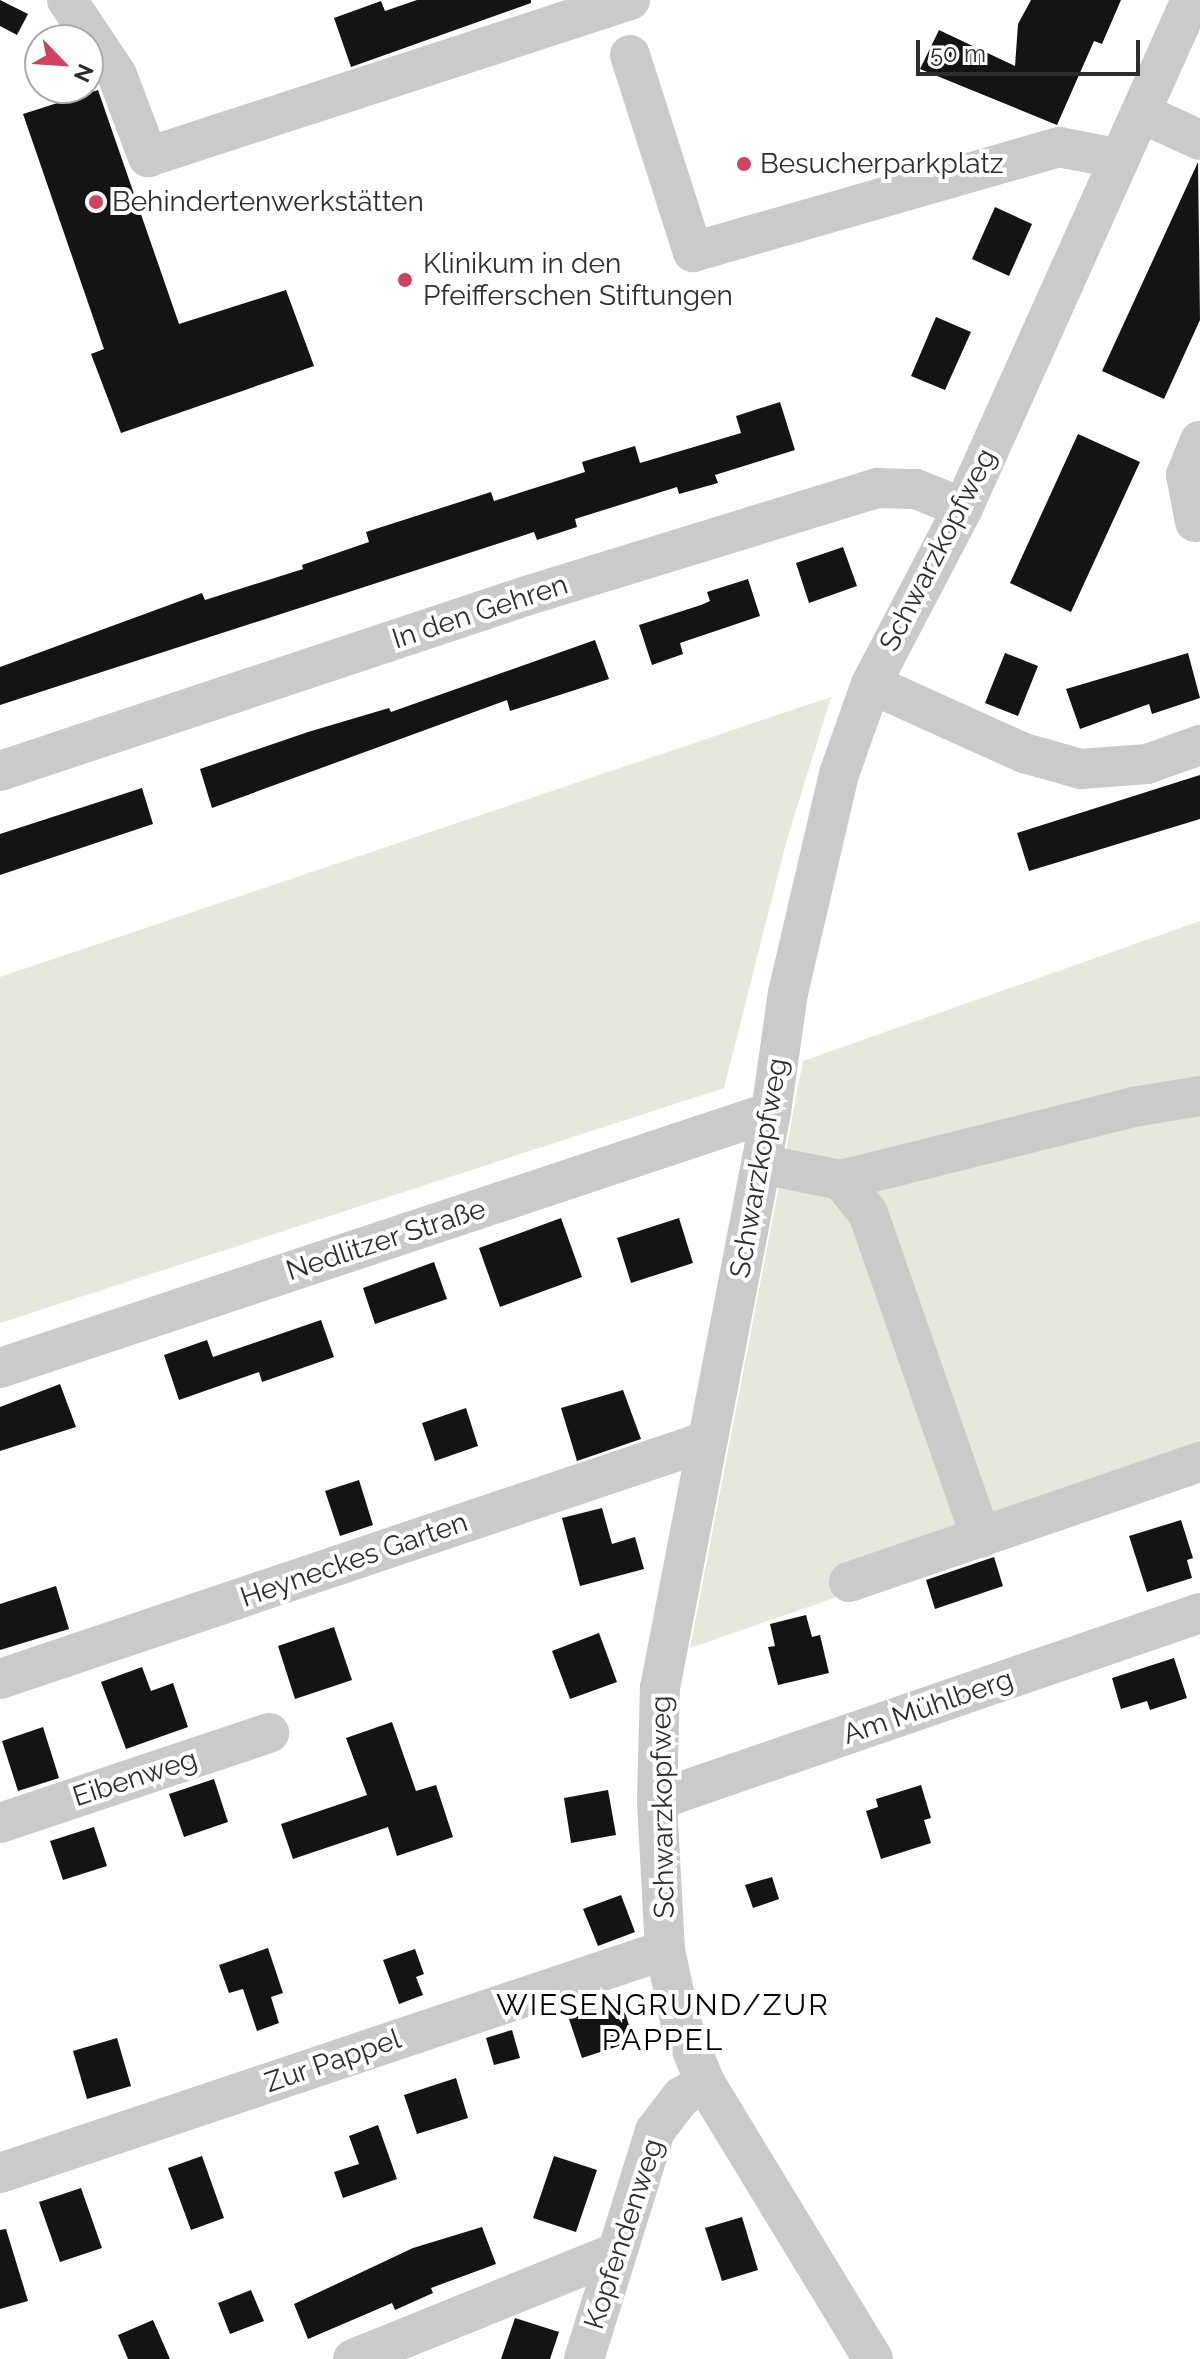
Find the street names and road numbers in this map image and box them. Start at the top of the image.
street label: Schwarzkopfweg [872,443,1004,657]
street label: In den Gehren [388,568,572,656]
street label: Schwarzkopfweg [723,1055,795,1281]
street label: Nedlitzer Straße [282,1192,490,1288]
street label: Heyneckes Garten [236,1505,472,1615]
street label: Am Mühlberg [839,1662,1017,1752]
street label: Schwarzkopfweg [644,1695,682,1919]
street label: Eibenweg [69,1742,201,1814]
street label: Zur Pappel [260,2022,406,2100]
street label: Kopfendenweg [577,2135,671,2333]

